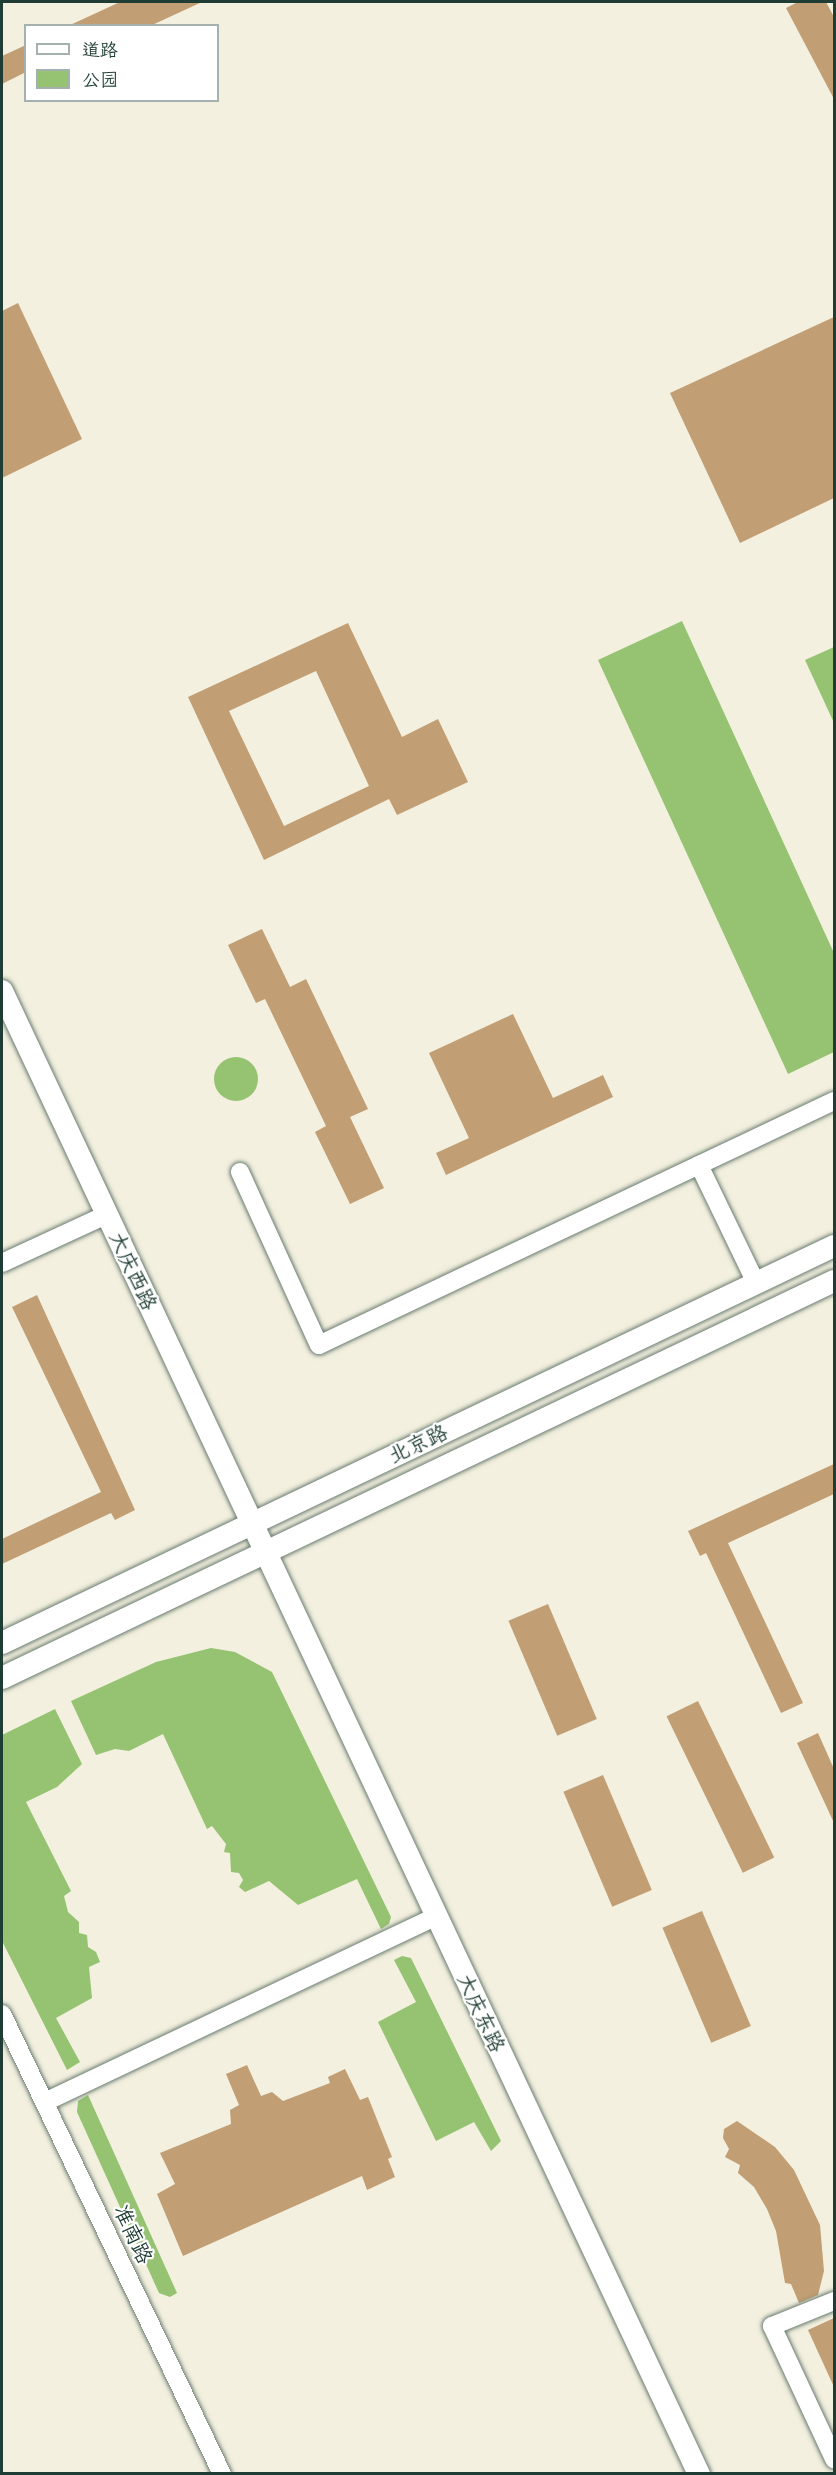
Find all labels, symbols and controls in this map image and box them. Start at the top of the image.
legend [24,24,219,102]
text: 道路 [82,39,118,61]
text: 公园 [82,69,118,91]
street label: 大庆西路 [104,1228,162,1314]
street label: 北京路 [384,1419,452,1469]
street label: 大庆东路 [452,1970,510,2056]
street label: 准南路 [108,2200,158,2268]

